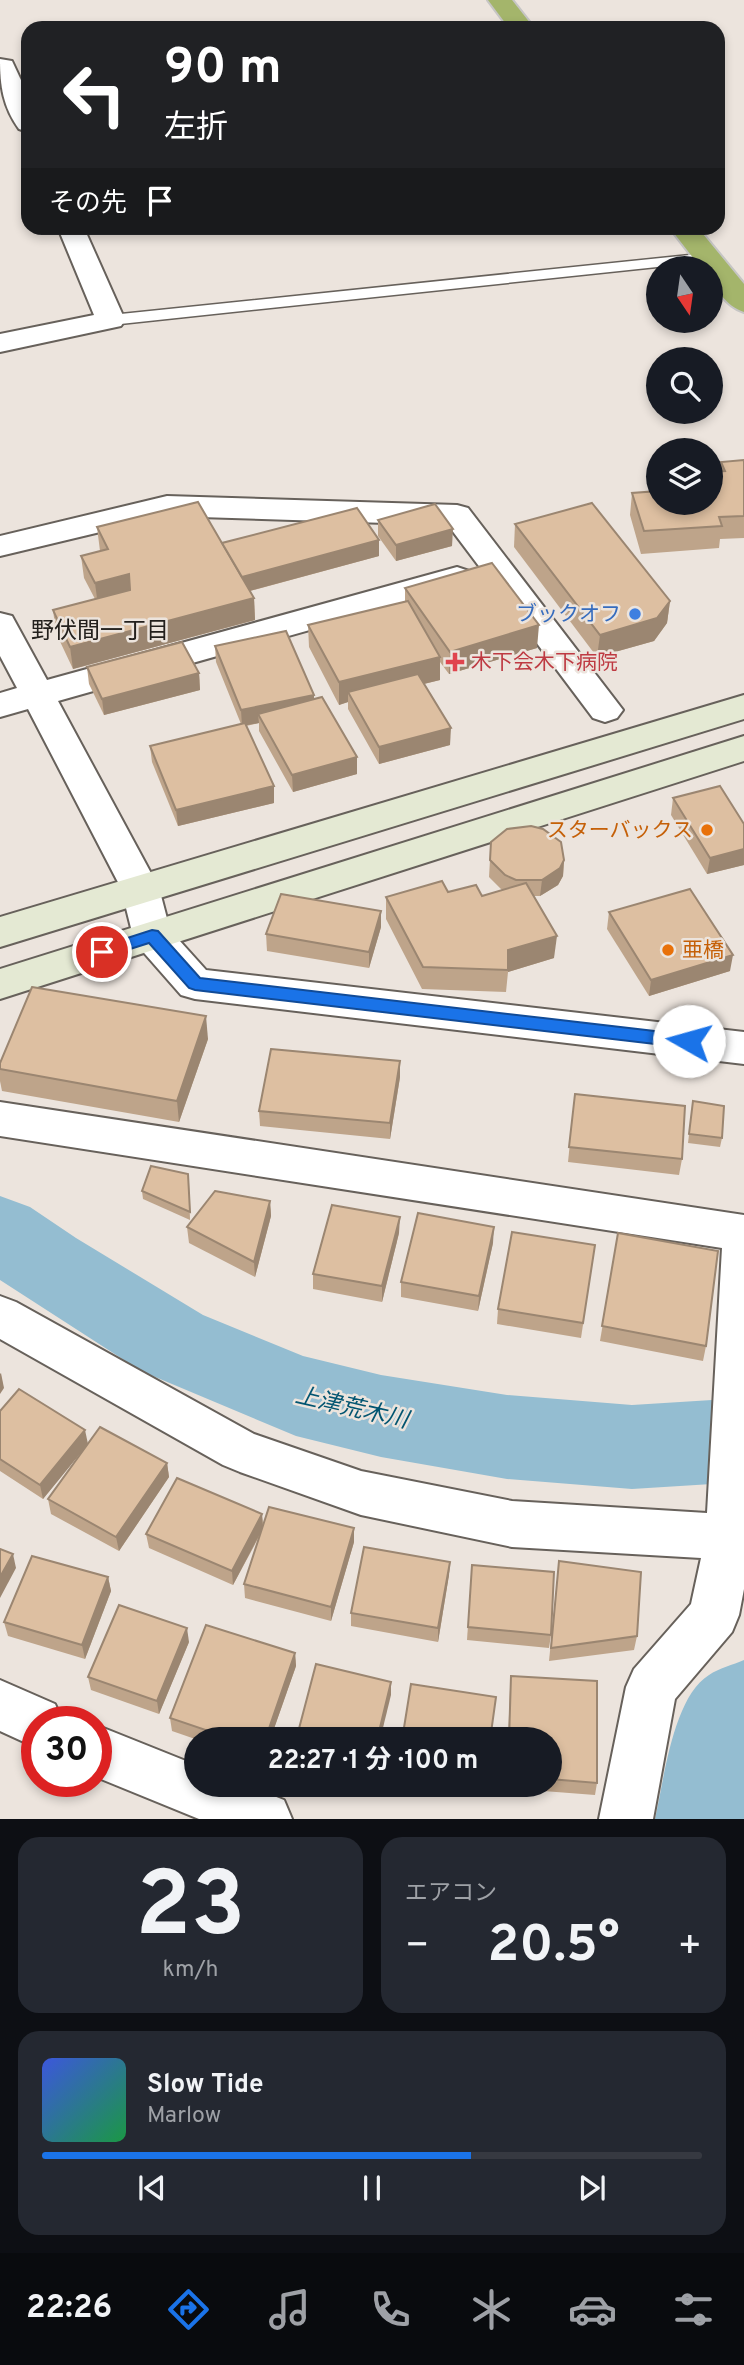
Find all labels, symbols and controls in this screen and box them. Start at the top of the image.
text: 90 m [164,39,282,101]
icon: left [49,49,140,140]
text: 左折 [164,109,228,149]
icon: arrive [141,182,179,220]
text: その先 [49,188,127,221]
north arrow [646,256,723,332]
map controls [646,256,723,515]
button: search [646,347,723,424]
button: layers [646,438,723,515]
place label: ブックオフ [516,602,621,629]
marker: ブックオフ [627,606,643,622]
district label: 野伏間一丁目 [31,618,169,647]
place label: 木下会木下病院 [471,650,618,677]
marker: 木下会木下病院 [445,652,465,672]
place label: スターバックス [547,818,693,845]
marker: スターバックス [699,822,715,838]
pin [72,922,132,982]
icon: arrive [83,933,121,971]
place label: 亜橋 [682,938,724,965]
marker: 亜橋 [660,942,676,958]
position arrow [652,1004,726,1078]
water label: 上津荒木川 [292,1382,414,1437]
speed limit sign: 30 [21,1706,112,1797]
text: 22:27 · 1 分 · 100 m [268,1745,478,1778]
text: 23 [135,1853,246,1968]
text: エアコン [405,1880,497,1909]
text: 20.5° [487,1914,620,1980]
text: − [405,1923,430,1972]
text: + [677,1923,702,1972]
text: km/h [163,1956,218,1985]
text: Slow Tide [147,2069,264,2102]
text: Marlow [147,2102,221,2131]
icon: previous [133,2169,171,2207]
icon: pause [353,2169,391,2207]
icon: next [573,2169,611,2207]
icon: directions [164,2285,213,2334]
icon: music [265,2285,314,2334]
icon: phone [366,2285,415,2334]
icon: climate [467,2285,516,2334]
icon: car [568,2285,617,2334]
icon: filters [669,2285,718,2334]
text: 22:26 [26,2289,112,2329]

